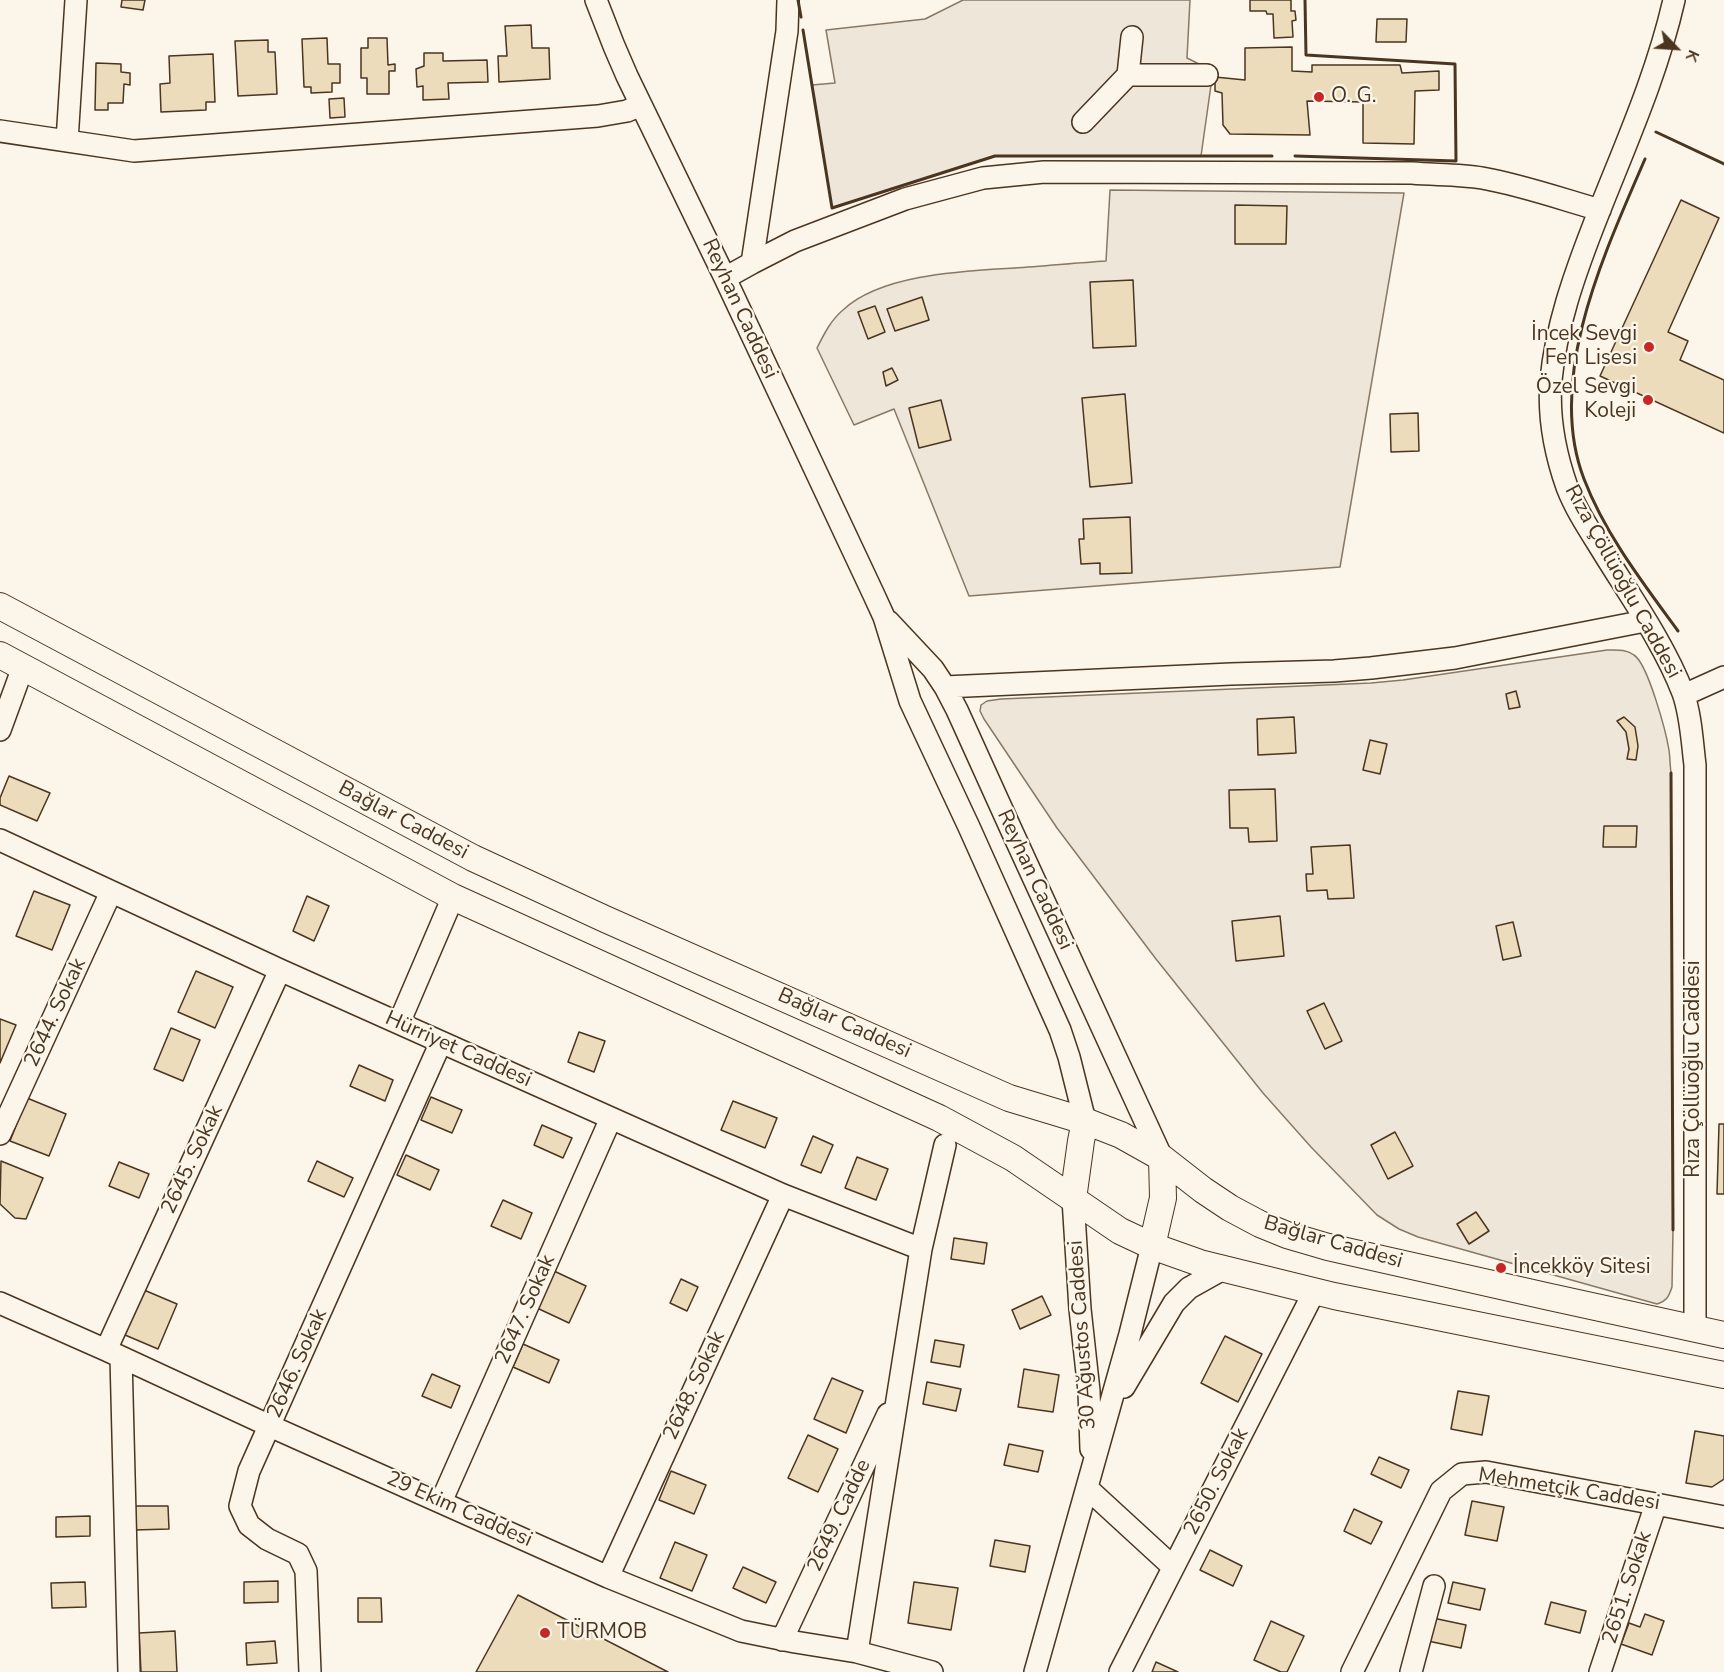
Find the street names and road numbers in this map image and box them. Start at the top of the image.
street label: Reyhan Caddesi [696,235,782,383]
street label: Rıza Çöllüoğlu Caddesi [1558,481,1686,683]
street label: Bağlar Caddesi [334,776,472,866]
street label: Reyhan Caddesi [991,806,1077,954]
street label: 2644. Sokak [20,955,92,1071]
street label: Rıza Çöllüoğlu Caddesi [1681,960,1707,1178]
street label: Bağlar Caddesi [773,983,915,1065]
street label: Hürriyet Caddesi [381,1006,535,1094]
street label: 2645. Sokak [157,1102,229,1218]
street label: Bağlar Caddesi [1261,1211,1405,1275]
street label: 30 Ağustos Caddesi [1064,1239,1102,1431]
street label: 2647. Sokak [491,1251,561,1369]
street label: 2646. Sokak [263,1305,333,1423]
street label: 2648. Sokak [659,1328,731,1444]
street label: 2650. Sokak [1179,1424,1255,1540]
street label: 2649. Cadde [803,1456,877,1576]
street label: Mehmetçik Caddesi [1476,1463,1662,1517]
street label: 29 Ekim Caddesi [382,1467,536,1553]
street label: 2651. Sokak [1598,1528,1658,1648]

